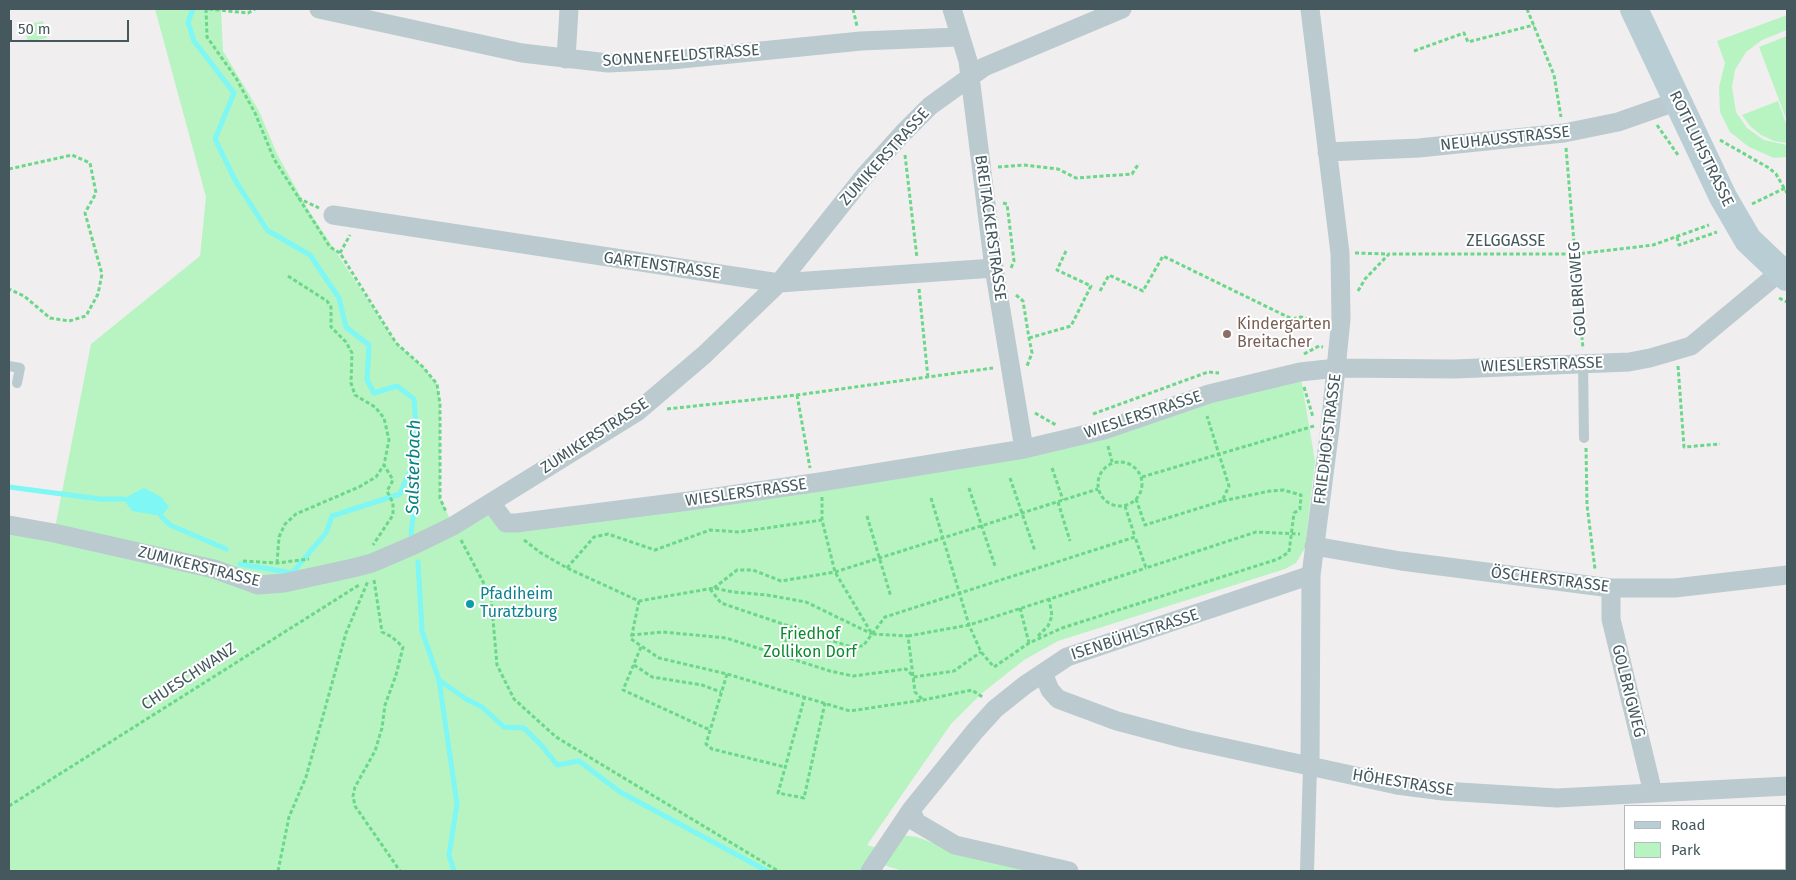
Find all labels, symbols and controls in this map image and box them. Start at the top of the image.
scale bar [12,10,131,42]
text: 50 m [18,20,51,38]
street label: SONNENFELDSTRASSE [602,41,760,71]
street label: ROTFLUHSTRASSE [1665,88,1737,210]
street label: ZUMIKERSTRASSE [836,104,934,210]
street label: NEUHAUSSTRASSE [1439,123,1571,155]
street label: BREITACKERSTRASSE [970,154,1010,302]
street label: ZELGGASSE [1466,232,1546,252]
street label: GOLBRIGWEG [1565,241,1591,337]
street label: GARTENSTRASSE [602,248,722,284]
place label: Kindergarten Breitacher [1237,315,1331,353]
marker: Kindergarten Breitacher [1221,328,1233,340]
street label: WIESLERSTRASSE [1480,353,1604,377]
street label: FRIEDHOFSTRASSE [1310,372,1346,506]
street label: WIESLERSTRASSE [1082,387,1204,443]
street label: ZUMIKERSTRASSE [537,394,653,478]
water label: Salsterbach [402,419,426,515]
street label: WIESLERSTRASSE [684,475,808,511]
street label: ZUMIKERSTRASSE [136,543,262,591]
street label: ÖSCHERSTRASSE [1490,563,1610,597]
place label: Pfadiheim Turatzburg [480,585,557,623]
marker: Pfadiheim Turatzburg [464,598,476,610]
street label: ISENBÜHLSTRASSE [1069,605,1201,665]
park label: Friedhof Zollikon Dorf [763,625,857,663]
street label: CHUESCHWANZ [138,639,240,715]
street label: GOLBRIGWEG [1607,643,1649,739]
street label: HÖHESTRASSE [1351,765,1455,801]
legend [1624,805,1786,870]
text: Road [1671,816,1706,834]
text: Park [1671,841,1701,859]

